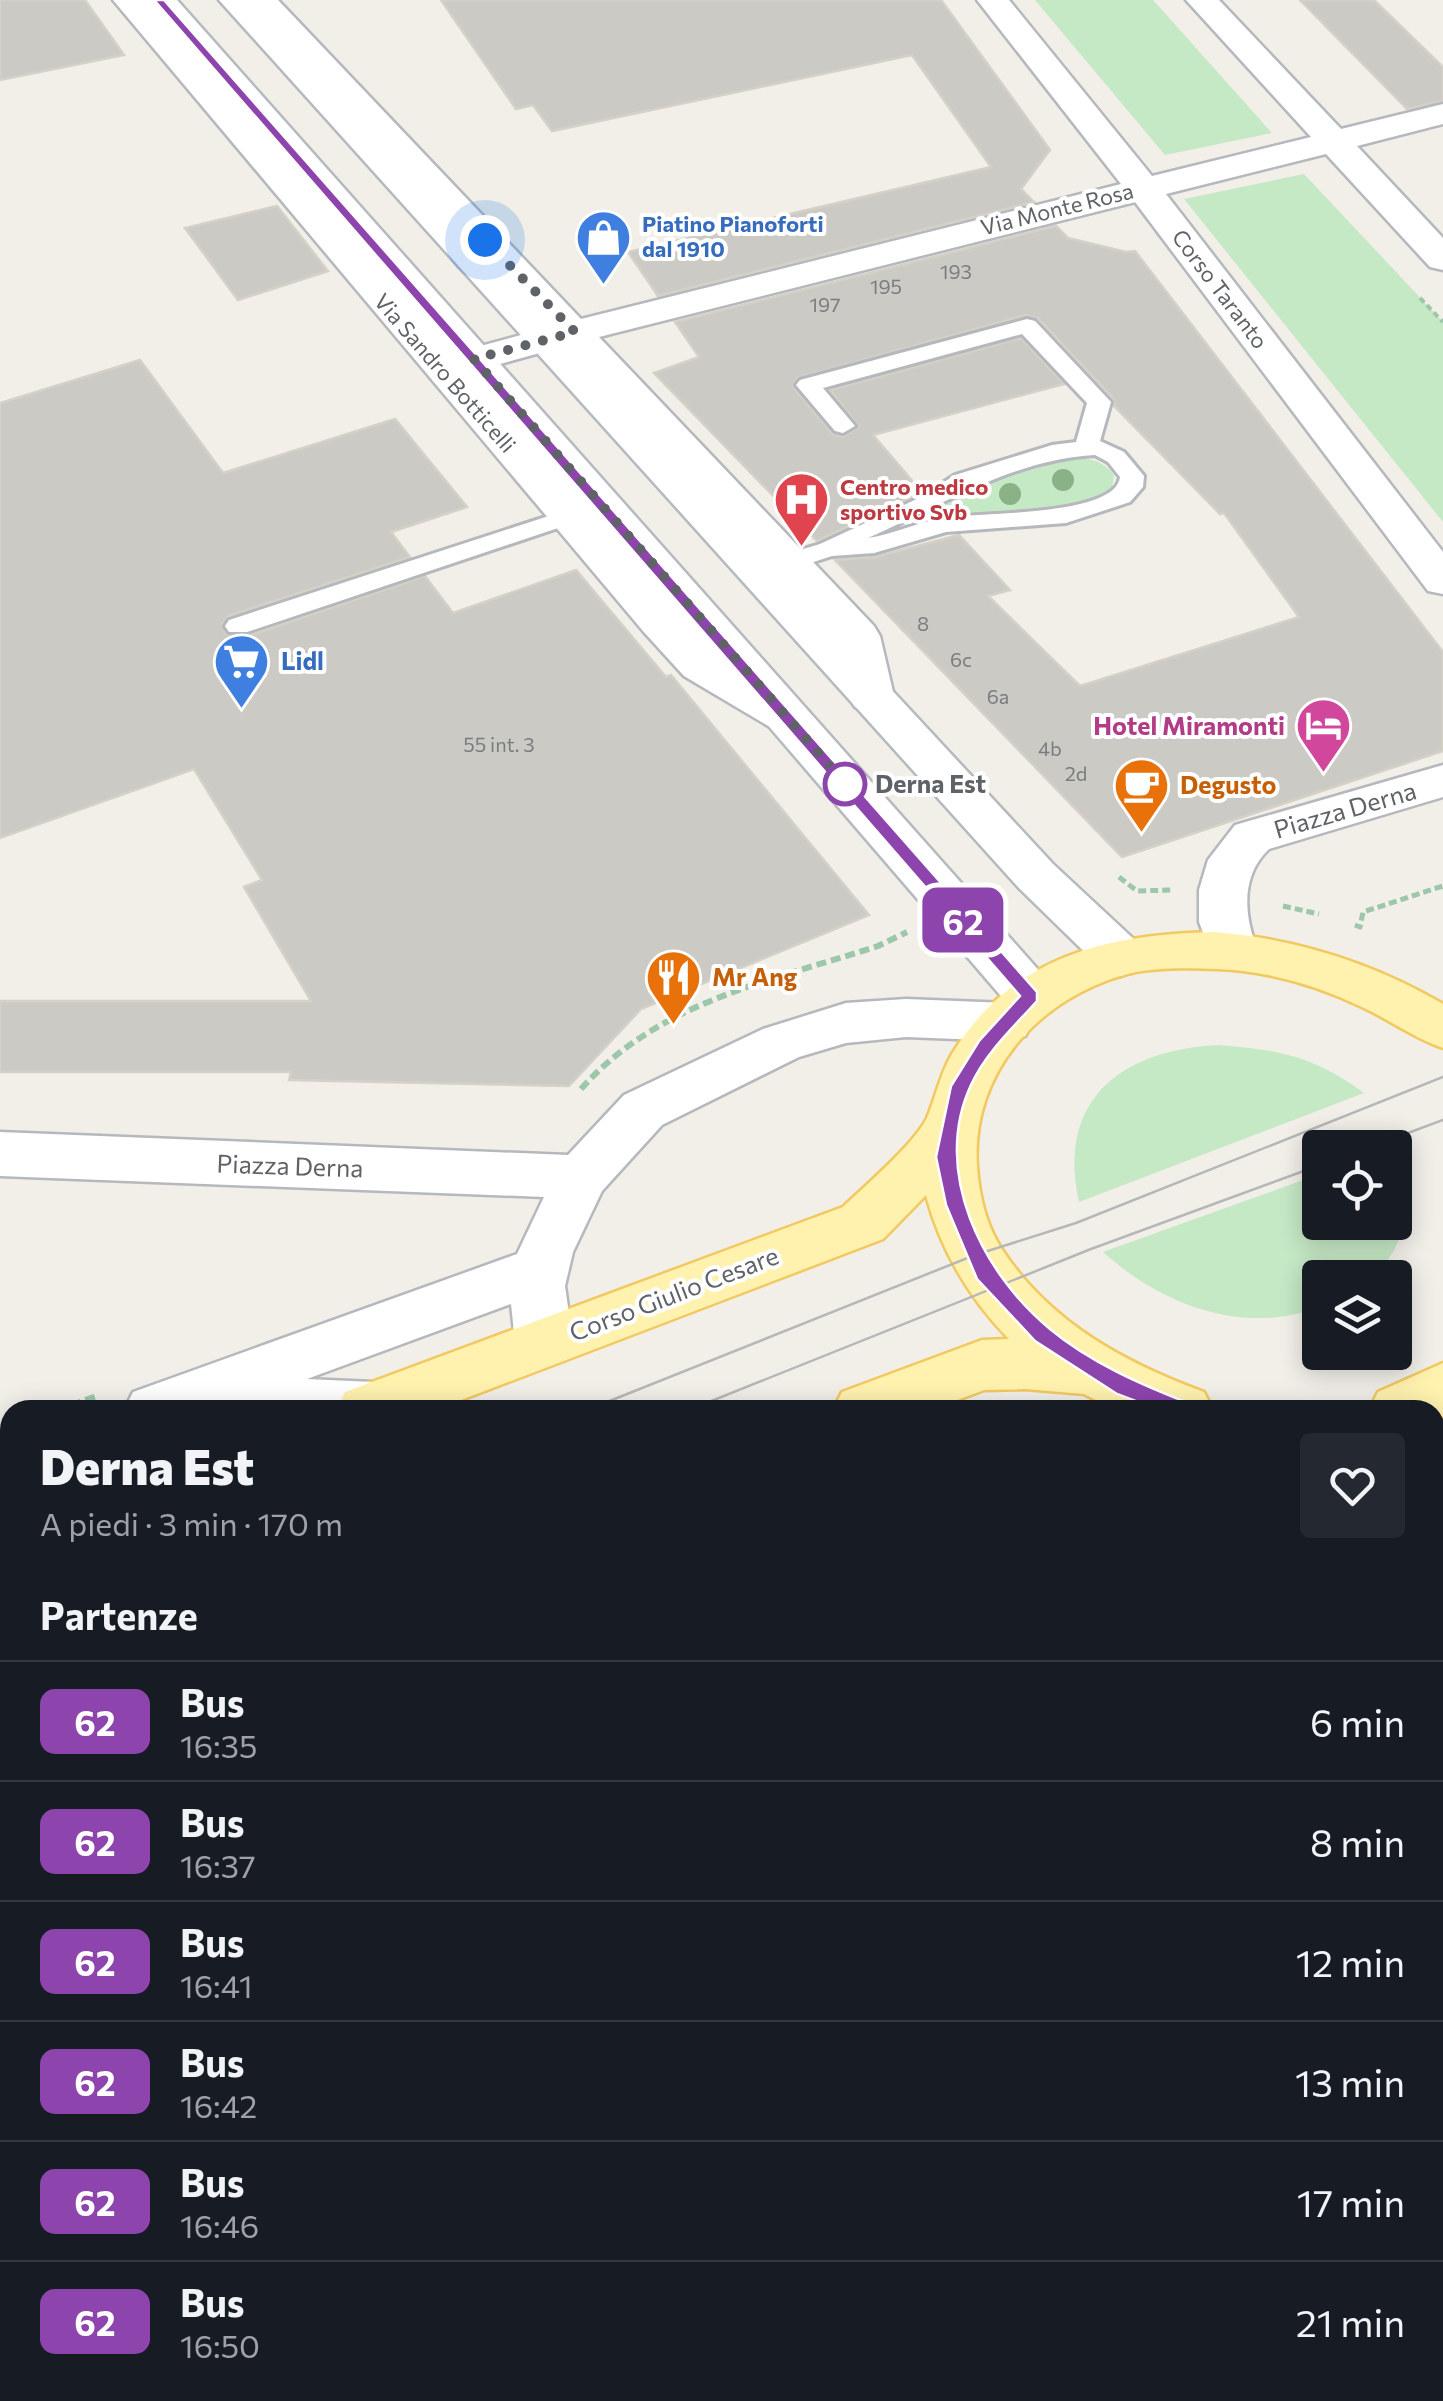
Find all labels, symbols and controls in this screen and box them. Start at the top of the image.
street label: Via Monte Rosa [978,177,1136,241]
shop icon: Piatino Pianoforti dal 1910 [573,207,633,286]
place label: Piatino Pianoforti dal 1910 [642,210,824,262]
your location [460,215,510,265]
street label: Corso Taranto [1167,224,1274,354]
house number: 193 [940,259,972,283]
house number: 195 [870,274,902,298]
street label: Via Sandro Botticelli [369,288,522,458]
house number: 197 [809,292,841,316]
hospital icon: Centro medico sportivo Svb [771,470,831,549]
place label: Centro medico sportivo Svb [840,473,988,525]
house number: 8 [917,611,929,635]
supermarket icon: Lidl [212,631,272,710]
place label: Lidl [281,645,324,675]
house number: 6c [950,647,972,671]
house number: 6a [987,684,1009,708]
hotel icon: Hotel Miramonti [1294,696,1354,775]
place label: Hotel Miramonti [1093,710,1285,740]
house number: 55 int. 3 [463,732,535,756]
house number: 4b [1038,736,1062,760]
cafe icon: Degusto [1111,755,1171,834]
house number: 2d [1065,761,1087,785]
marker: Derna Est [824,763,866,805]
place label: Derna Est [875,768,986,798]
place label: Degusto [1180,769,1276,799]
street label: Piazza Derna [1270,774,1419,844]
line badge: 62 [918,888,1008,952]
text: 62 [942,899,984,942]
restaurant icon: Mr Ang [643,947,703,1026]
place label: Mr Ang [712,961,798,991]
map controls [1302,1130,1412,1370]
button: locate [1302,1130,1412,1240]
street label: Piazza Derna [216,1147,364,1183]
street label: Corso Giulio Cesare [565,1239,782,1347]
button: layers [1302,1260,1412,1370]
button: heart [1300,1433,1405,1538]
text: Derna Est [40,1436,254,1495]
text: A piedi · 3 min · 170 m [40,1503,343,1543]
text: Partenze [40,1591,198,1638]
text: Bus [180,1678,245,1725]
text: 6 min [1310,1698,1405,1745]
text: 62 [74,1700,116,1743]
text: 16:35 [180,1725,257,1765]
text: Bus [180,1798,245,1845]
text: 8 min [1310,1818,1405,1865]
text: 62 [74,1820,116,1863]
text: 16:37 [180,1845,256,1885]
text: Bus [180,1918,245,1965]
text: 12 min [1296,1938,1405,1985]
text: 62 [74,1940,116,1983]
text: 16:41 [180,1965,253,2005]
text: Bus [180,2038,245,2085]
text: 13 min [1295,2058,1405,2105]
text: 62 [74,2060,116,2103]
text: 16:42 [180,2085,257,2125]
text: Bus [180,2158,245,2205]
text: 17 min [1297,2178,1405,2225]
text: 62 [74,2180,116,2223]
text: 16:46 [180,2205,259,2245]
text: Bus [180,2278,245,2325]
text: 21 min [1296,2298,1405,2345]
text: 62 [74,2300,116,2343]
text: 16:50 [180,2325,260,2365]

